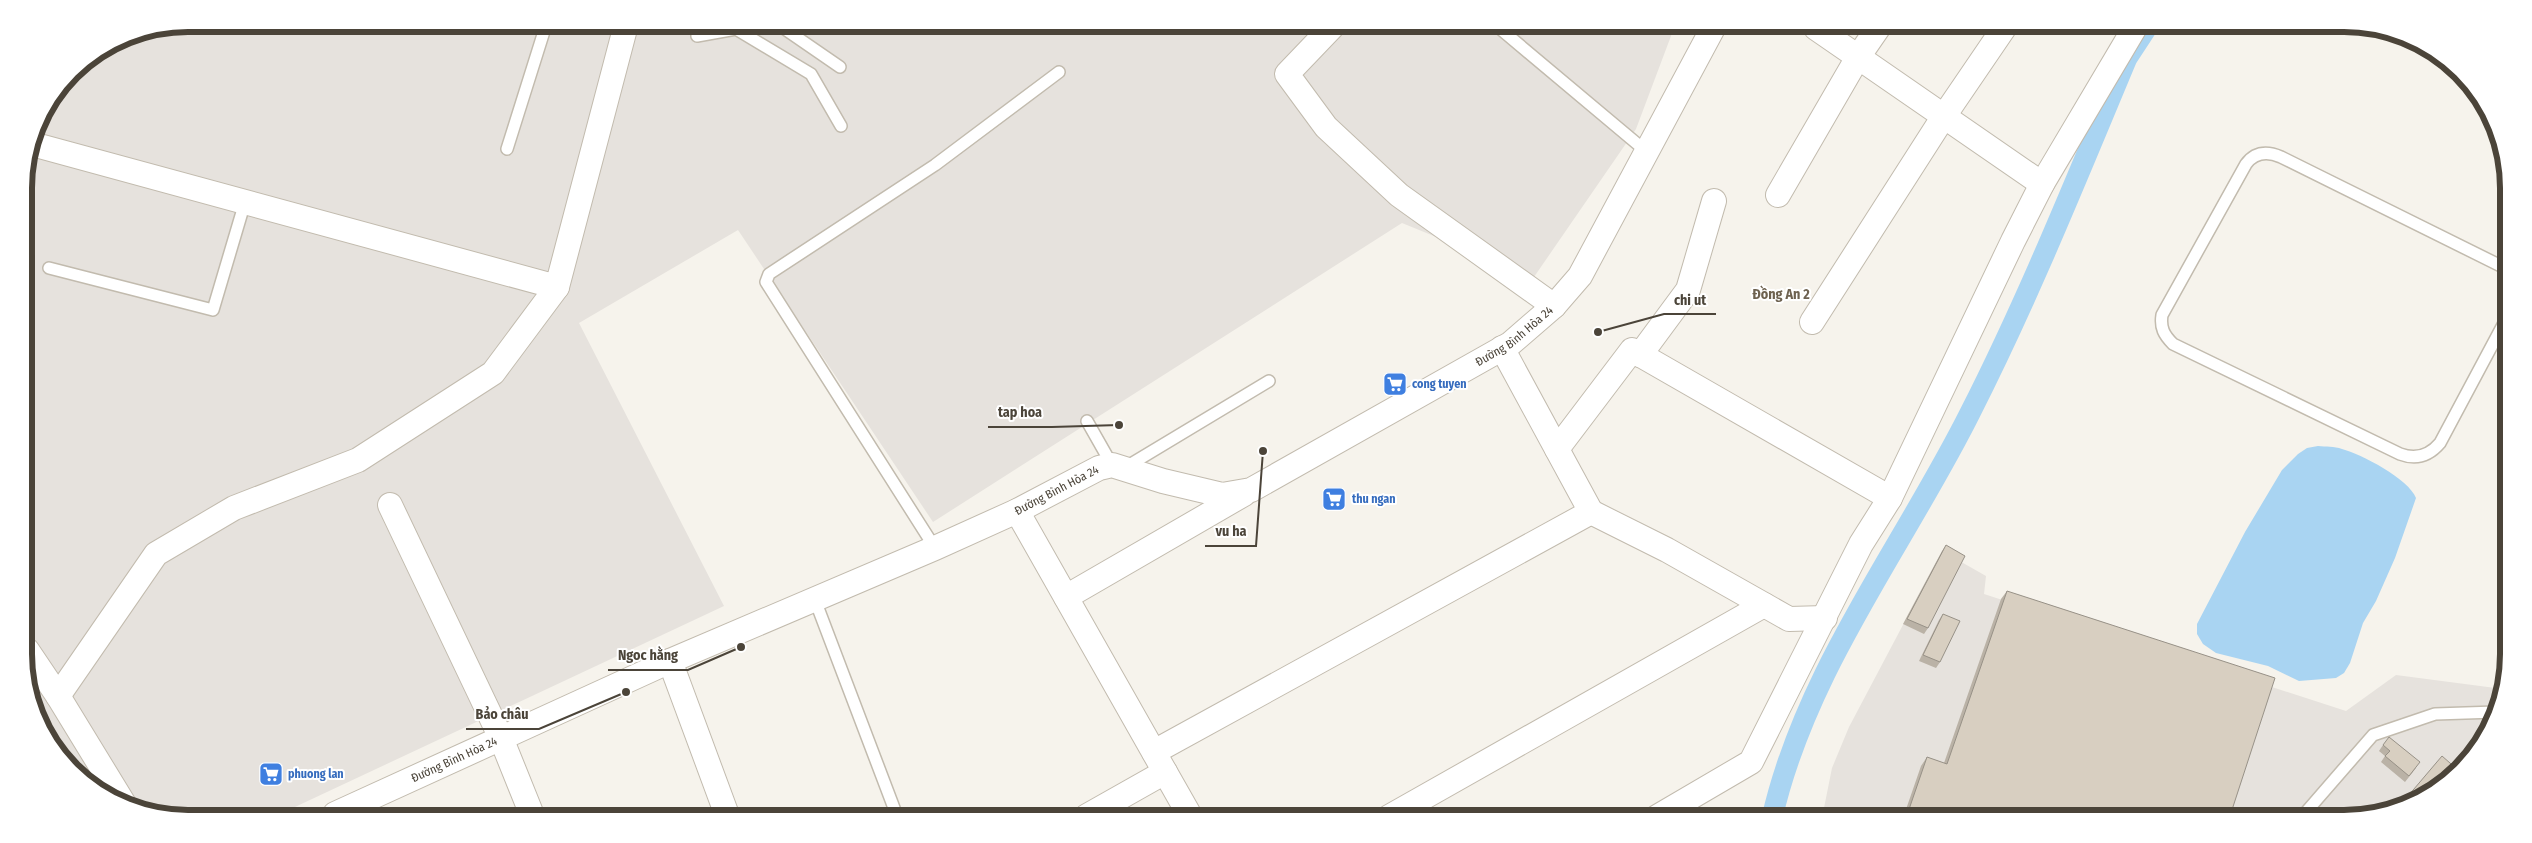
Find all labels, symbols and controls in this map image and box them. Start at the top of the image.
callout: chi ut [1664,285,1716,314]
district label: Đồng An 2 [1752,285,1810,303]
text: chi ut [1674,292,1707,309]
street label: Đường Bình Hòa 24 [1473,303,1556,369]
supermarket icon: cong tuyen [1382,371,1408,397]
place label: cong tuyen [1412,377,1467,391]
callout: tap hoa [988,398,1052,427]
text: tap hoa [998,404,1042,421]
street label: Đường Bình Hòa 24 [1012,462,1101,518]
supermarket icon: thu ngan [1321,486,1347,512]
place label: thu ngan [1352,492,1395,506]
callout: vu ha [1205,517,1256,546]
text: vu ha [1214,523,1247,540]
callout: Ngoc hằng [608,641,688,670]
text: Ngoc hằng [618,645,678,664]
callout: Bảo châu [466,700,539,729]
text: Bảo châu [476,706,528,723]
street label: Đường Bình Hòa 24 [409,734,500,785]
supermarket icon: phuong lan [258,761,284,787]
place label: phuong lan [288,767,344,781]

